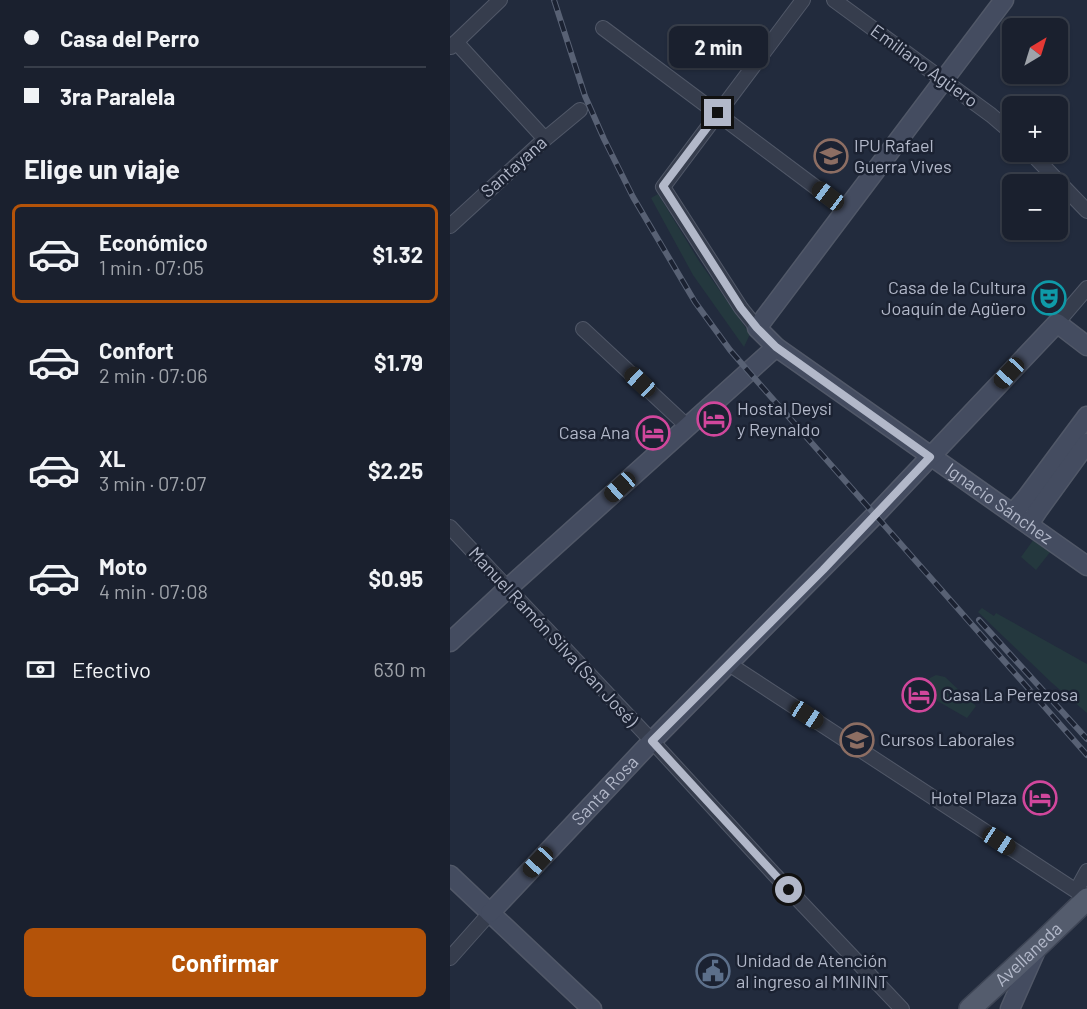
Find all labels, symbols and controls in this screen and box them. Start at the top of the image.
north arrow [1002,18,1068,84]
map controls [1002,18,1068,240]
street label: Emiliano Agüero [867,19,982,111]
text: Casa del Perro [60,25,200,51]
callout: 2 min [668,26,768,68]
text: 2 min [695,35,742,59]
text: 3ra Paralela [60,83,175,109]
button: + [1002,96,1068,162]
route end [704,99,731,126]
street label: Santayana [476,131,551,202]
place label: IPU Rafael Guerra Vives [854,134,952,177]
school or university icon: IPU Rafael Guerra Vives [813,138,849,174]
text: Elige un viaje [24,152,180,184]
button: − [1002,174,1068,240]
car [808,178,848,214]
icon: car [27,227,81,281]
text: Económico [99,229,208,255]
text: $1.32 [372,241,423,267]
text: 1 min · 07:05 [99,255,204,279]
place label: Casa de la Cultura Joaquín de Agüero [881,276,1026,319]
theatre icon: Casa de la Cultura Joaquín de Agüero [1031,280,1067,316]
icon: car [27,335,81,389]
text: Confort [99,337,174,363]
text: $1.79 [374,349,423,375]
car [990,354,1028,392]
text: 2 min · 07:06 [99,363,207,387]
car [621,363,659,401]
place label: Hostal Deysi y Reynaldo [737,397,832,440]
hotel icon: Hostal Deysi y Reynaldo [696,401,732,437]
hotel icon: Casa Ana [635,415,671,451]
place label: Casa Ana [559,421,630,443]
icon: car [27,443,81,497]
text: XL [99,445,125,471]
text: $2.25 [368,457,423,483]
street label: Ignacio Sánchez [941,458,1057,548]
car [601,468,639,506]
text: 3 min · 07:07 [99,471,206,495]
street label: Manuel Ramón Silva (San José) [465,542,643,731]
icon: car [27,551,81,605]
text: Moto [99,553,147,579]
text: $0.95 [368,565,423,591]
text: 4 min · 07:08 [99,579,208,603]
icon: cash [24,653,57,686]
text: Efectivo [72,656,151,682]
text: 630 m [374,657,426,681]
hotel icon: Casa La Perezosa [901,677,937,713]
place label: Casa La Perezosa [942,683,1078,705]
car [787,698,827,732]
school or university icon: Cursos Laborales [839,722,875,758]
place label: Cursos Laborales [880,728,1015,750]
street label: Santa Rosa [566,751,642,829]
hotel icon: Hotel Plaza [1022,780,1058,816]
place label: Hotel Plaza [931,786,1017,808]
car [979,824,1019,858]
car [519,843,557,881]
route start [775,876,802,903]
street label: Avellaneda [990,917,1066,991]
button: Confirmar [24,928,426,997]
place label: Unidad de Atención al ingreso al MININT [736,949,889,992]
public building icon: Unidad de Atención al ingreso al MININT [695,953,731,989]

